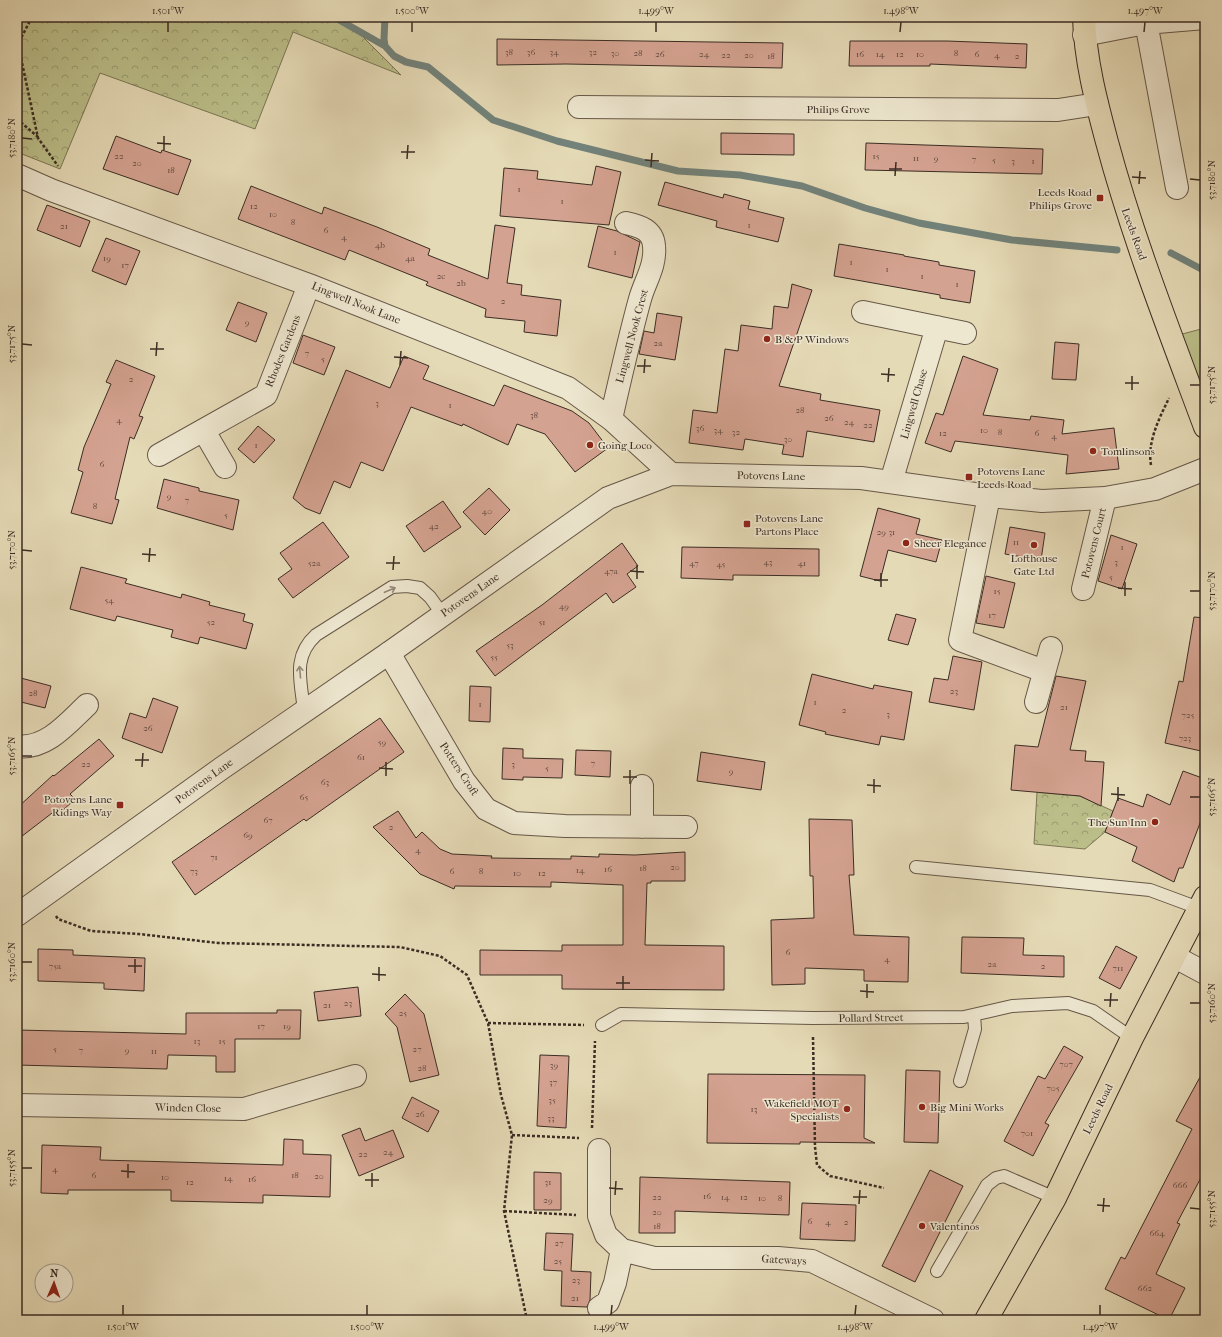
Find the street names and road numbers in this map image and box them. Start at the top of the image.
street label: Philips Grove [806,103,870,116]
street label: Leeds Road [1119,206,1150,263]
street label: Lingwell Nook Lane [310,279,403,327]
street label: Lingwell Nook Crest [613,287,651,384]
street label: Rhodes Gardens [263,313,303,389]
street label: Lingwell Chase [898,367,930,441]
street label: Potovens Lane [737,469,806,483]
street label: Potovens Court [1079,506,1109,580]
street label: Potovens Lane [438,570,502,620]
street label: Potters Croft [437,740,481,798]
street label: Potovens Lane [173,755,236,806]
street label: Pollard Street [838,1011,904,1025]
street label: Leeds Road [1080,1081,1116,1136]
street label: Winden Close [154,1101,222,1115]
street label: Gateways [761,1252,807,1268]

